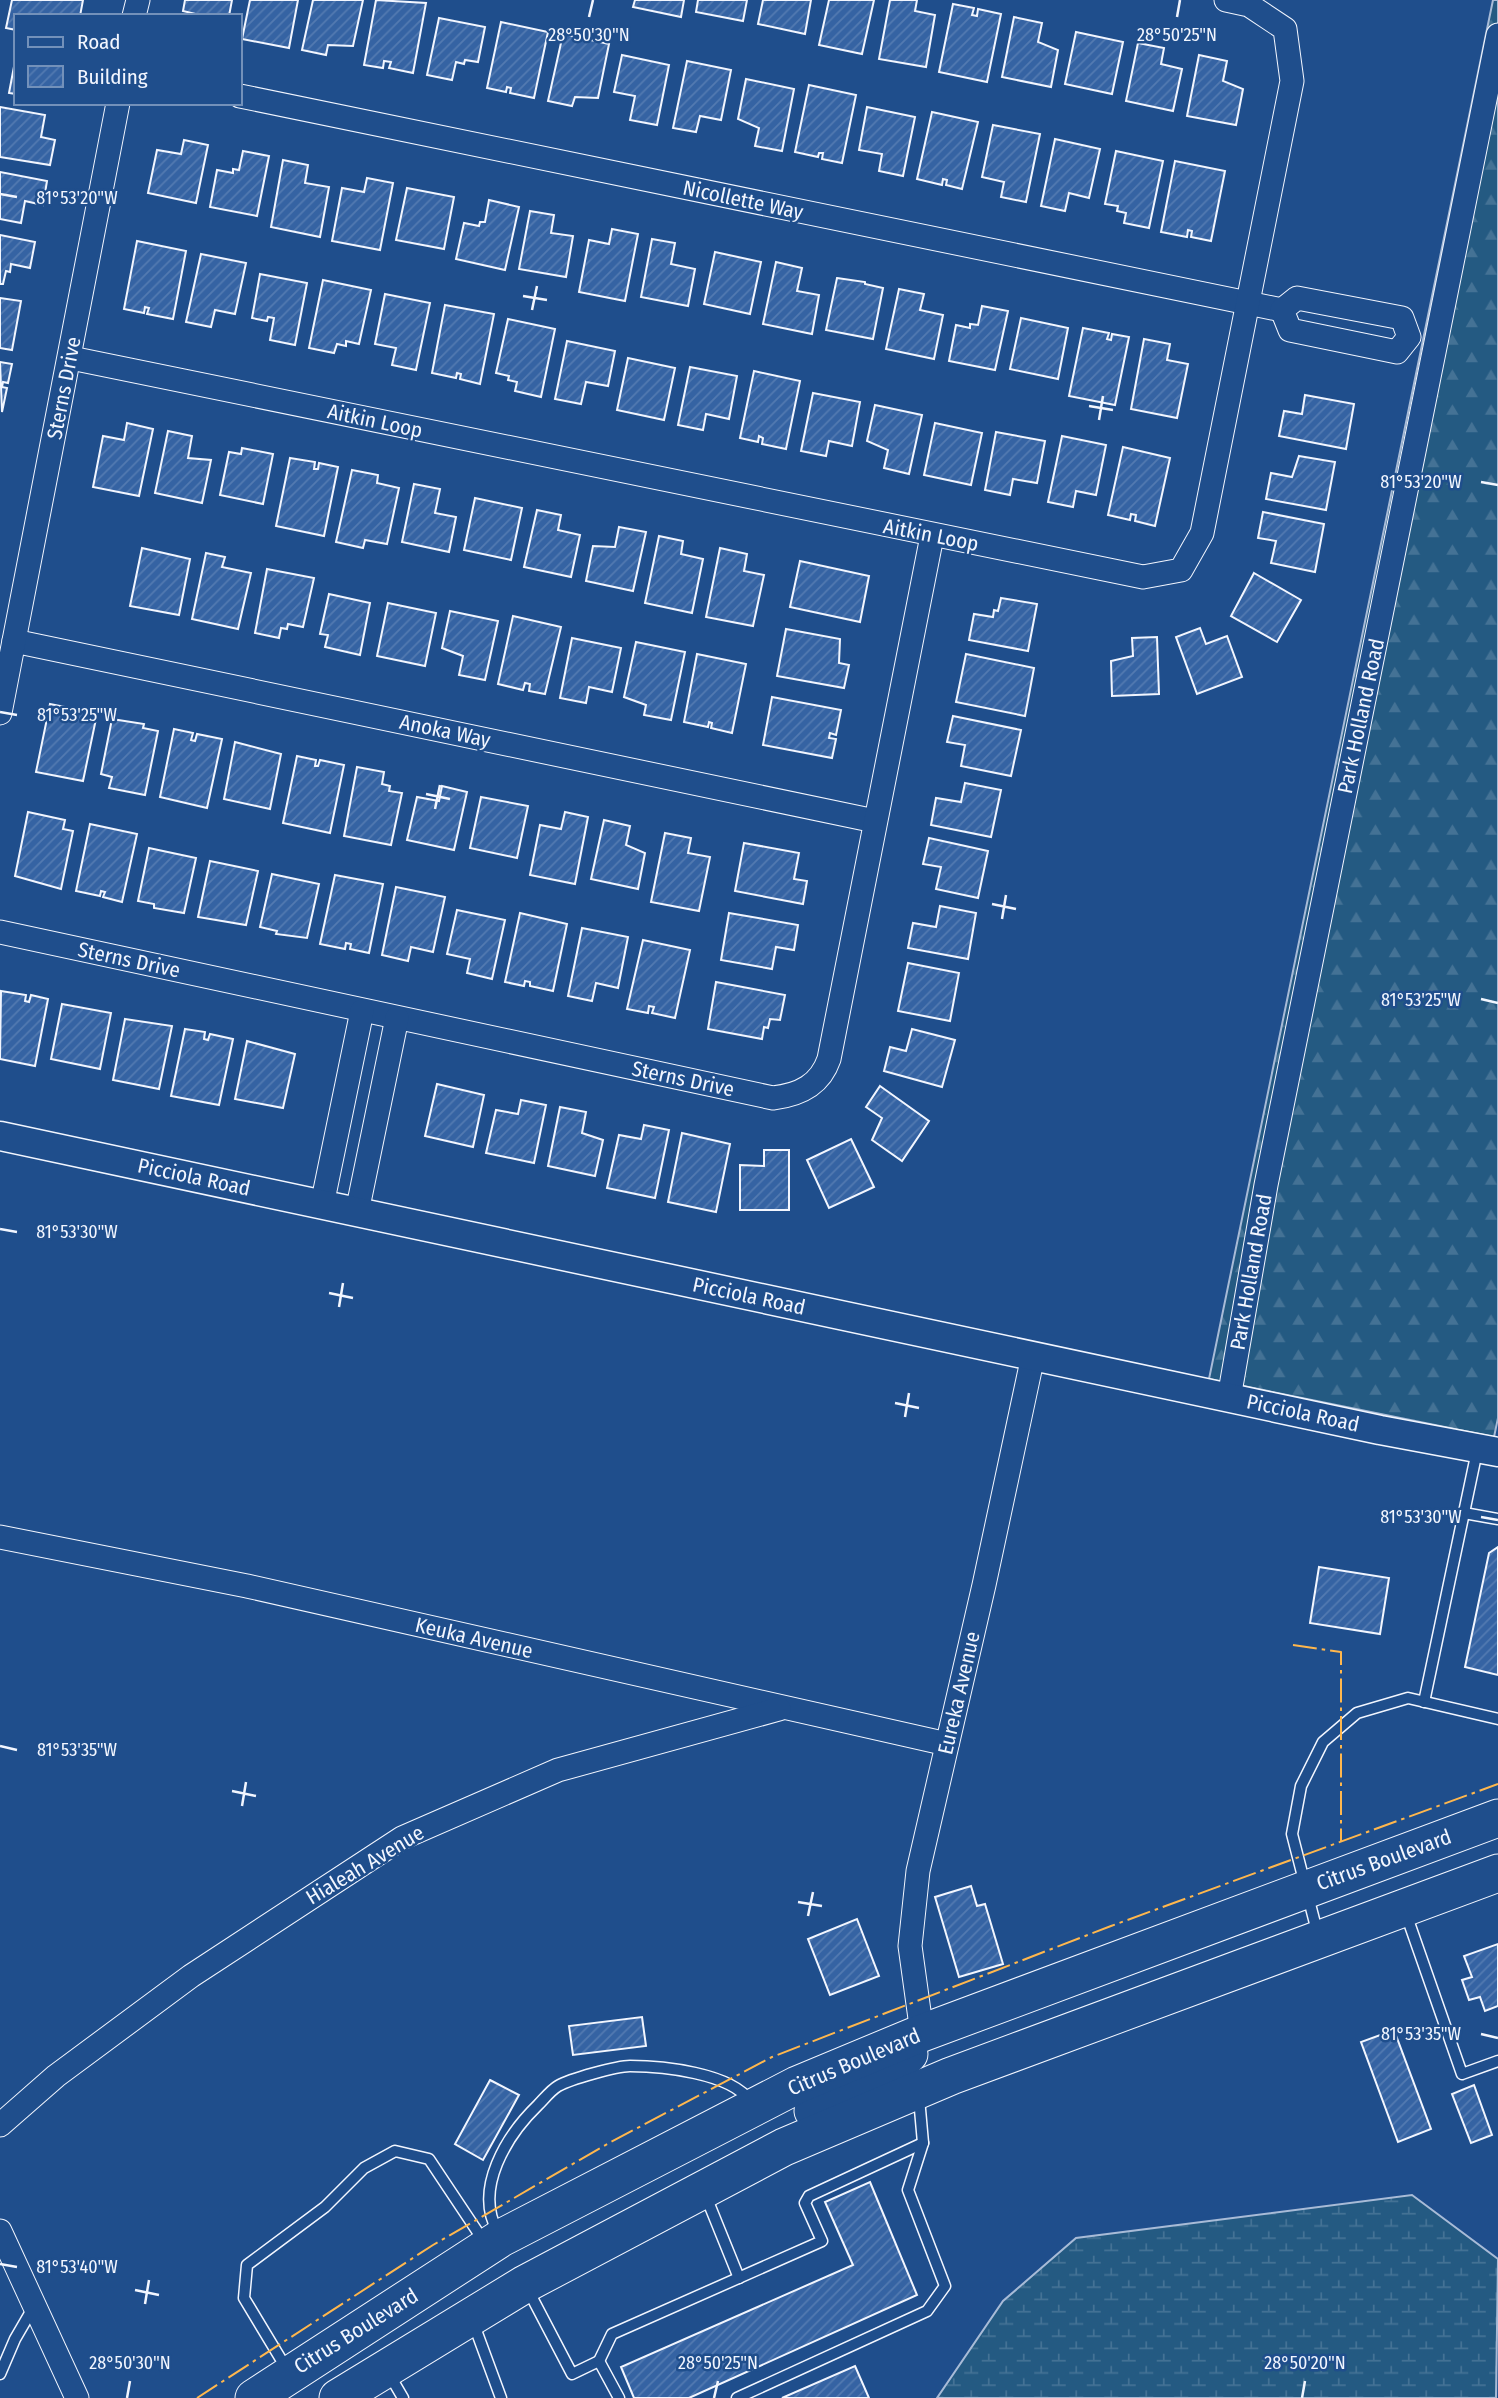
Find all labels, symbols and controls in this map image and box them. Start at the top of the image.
legend [14,14,242,105]
text: 28°50'30"N [548,24,630,46]
text: 28°50'25"N [1137,24,1217,46]
text: Road [77,29,121,55]
text: Building [77,64,148,90]
street label: Nicollette Way [681,175,806,226]
text: 81°53'20"W [36,187,118,209]
street label: Sterns Drive [41,334,87,442]
street label: Aitkin Loop [325,398,425,444]
text: 81°53'20"W [1380,471,1462,493]
street label: Aitkin Loop [881,513,981,557]
street label: Park Holland Road [1332,636,1390,796]
text: 81°53'25"W [37,704,117,726]
street label: Anoka Way [397,709,493,753]
street label: Sterns Drive [75,936,183,984]
text: 81°53'25"W [1381,989,1461,1011]
street label: Sterns Drive [629,1055,737,1103]
street label: Picciola Road [135,1152,253,1202]
street label: Park Holland Road [1224,1192,1278,1352]
text: 81°53'30"W [36,1221,118,1243]
street label: Picciola Road [690,1271,808,1321]
street label: Picciola Road [1244,1388,1362,1438]
text: 81°53'30"W [1380,1506,1462,1528]
street label: Keuka Avenue [413,1612,535,1664]
street label: Eureka Avenue [932,1629,986,1757]
text: 81°53'35"W [37,1739,118,1761]
street label: Hialeah Avenue [301,1820,429,1910]
street label: Citrus Boulevard [1313,1824,1455,1896]
street label: Citrus Boulevard [784,2022,924,2102]
text: 81°53'35"W [1381,2023,1462,2045]
text: 81°53'40"W [36,2256,118,2278]
street label: Citrus Boulevard [289,2282,423,2380]
text: 28°50'30"N [89,2352,171,2374]
text: 28°50'25"N [678,2352,758,2374]
text: 28°50'20"N [1264,2352,1346,2374]

